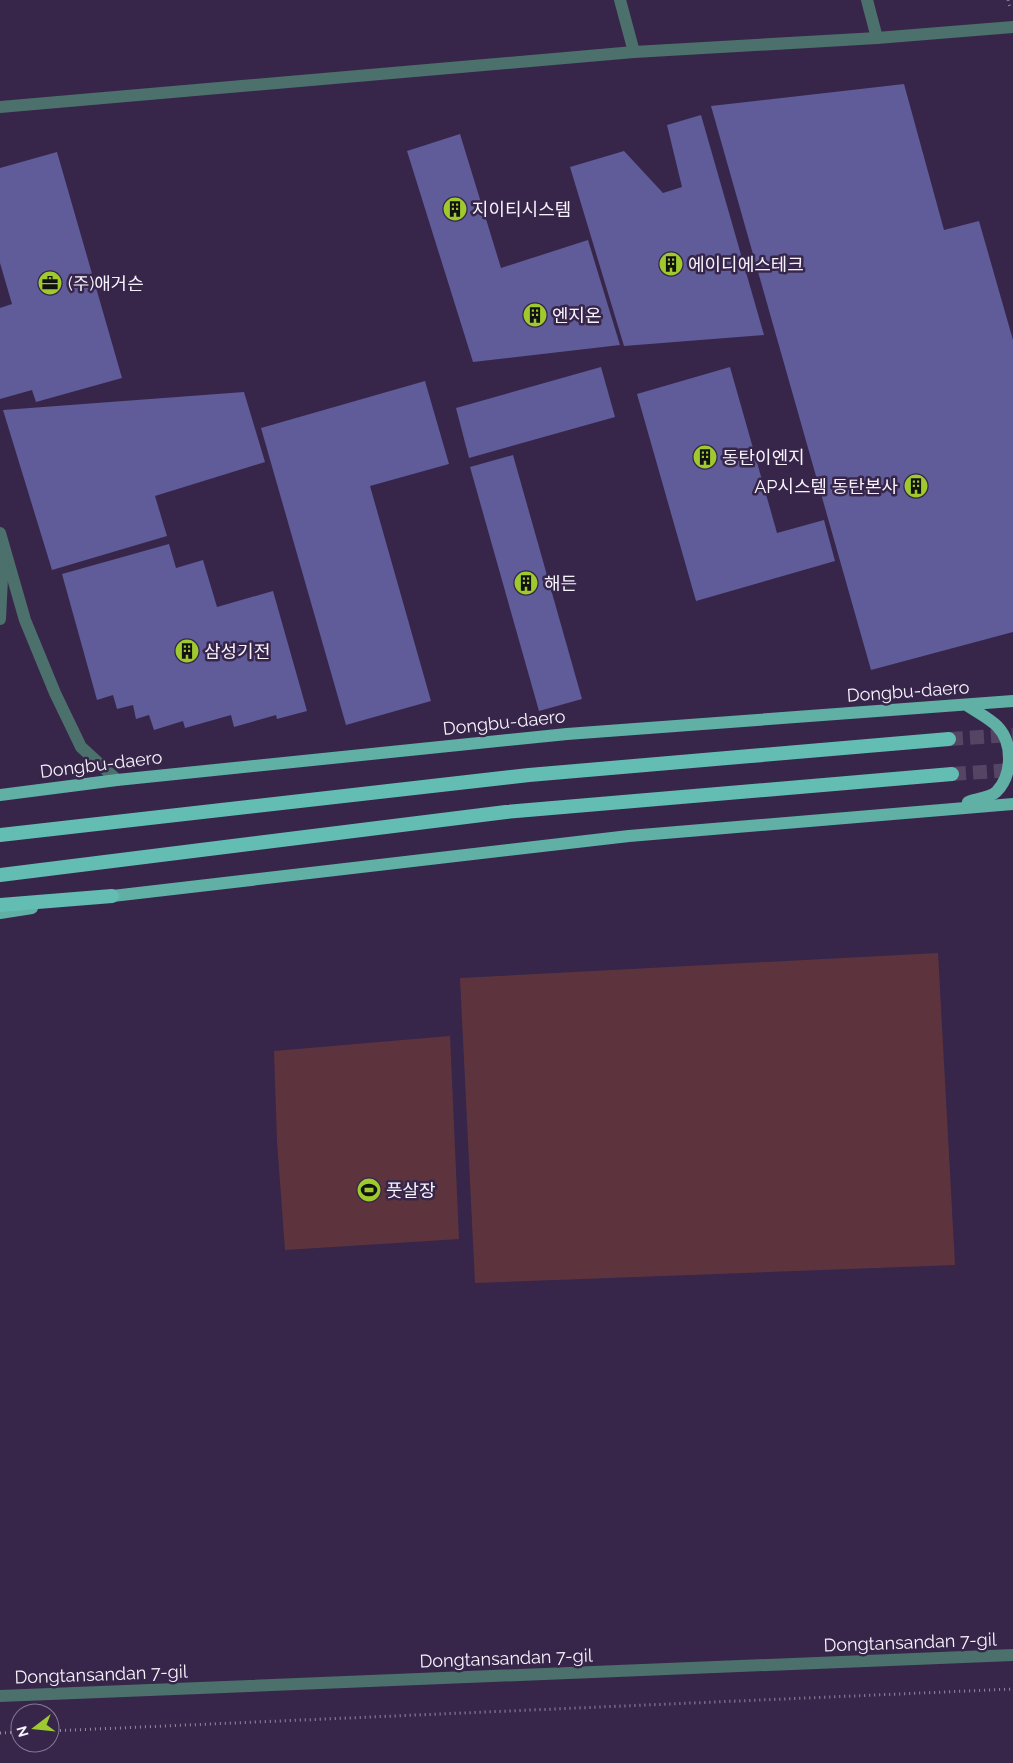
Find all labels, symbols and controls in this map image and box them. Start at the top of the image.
building icon: 지이티시스템 [442,196,468,222]
place label: 지이티시스템 [472,199,571,220]
building icon: 에이디에스테크 [658,251,684,277]
place label: 에이디에스테크 [688,254,804,275]
office icon: (주)애거슨 [37,270,63,296]
place label: (주)애거슨 [68,273,144,294]
building icon: 엔지온 [522,302,548,328]
place label: 엔지온 [552,305,602,326]
building icon: 동탄이엔지 [692,444,718,470]
place label: 동탄이엔지 [722,447,805,468]
building icon: AP시스템 동탄본사 [903,473,929,499]
place label: AP시스템 동탄본사 [754,476,898,497]
building icon: 해든 [513,570,539,596]
place label: 해든 [544,573,577,594]
building icon: 삼성기전 [174,638,200,664]
place label: 삼성기전 [204,641,270,662]
street label: Dongbu-daero [846,676,970,706]
street label: Dongbu-daero [442,705,566,739]
street label: Dongbu-daero [39,746,164,782]
sports icon: 풋살장 [356,1177,382,1203]
place label: 풋살장 [386,1180,436,1201]
street label: Dongtansandan 7-gil [823,1628,997,1656]
street label: Dongtansandan 7-gil [419,1644,593,1672]
street label: Dongtansandan 7-gil [14,1660,188,1688]
north arrow [10,1703,60,1753]
text: N [13,1724,32,1739]

